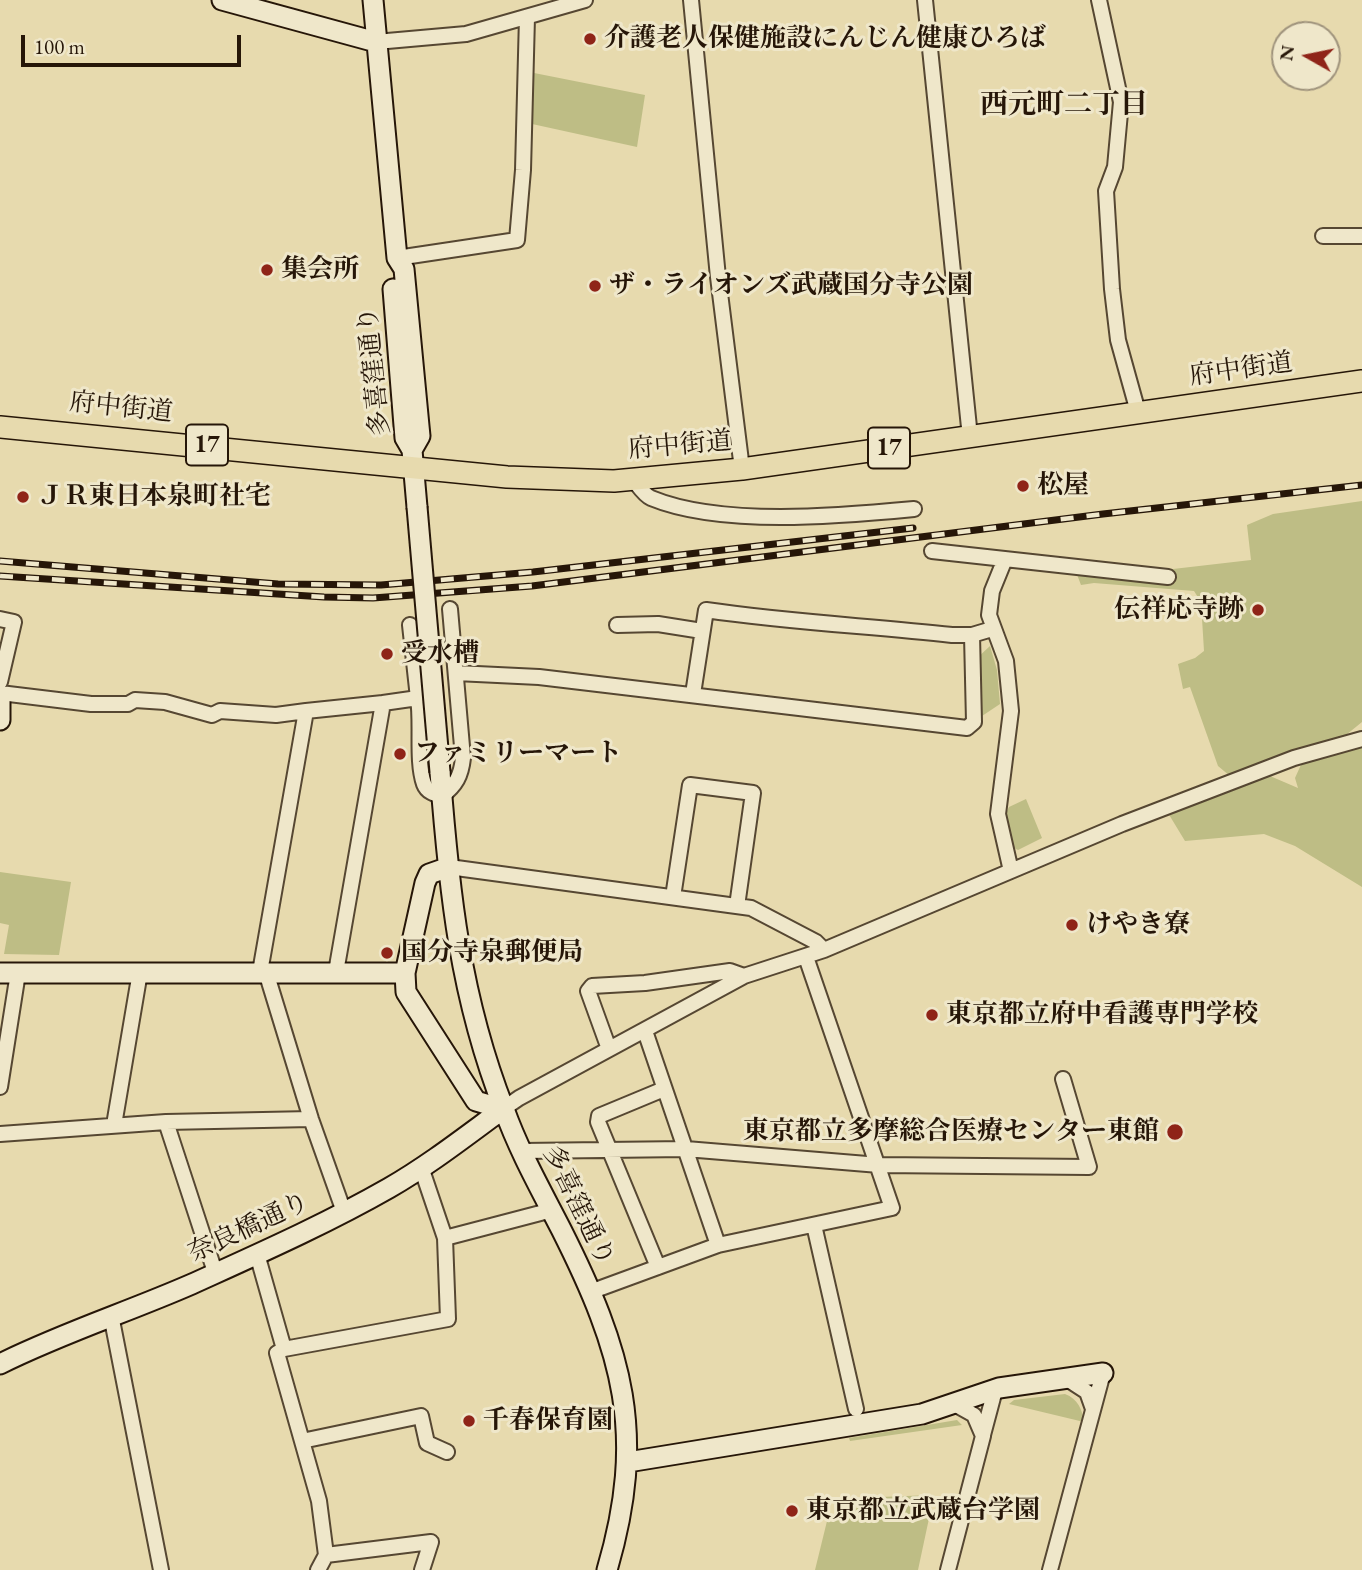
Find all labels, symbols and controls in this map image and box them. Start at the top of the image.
scale bar [24,21,245,65]
north arrow [1271,21,1341,91]
place label: 介護老人保健施設にんじん健康ひろば [604,23,1046,55]
marker: 介護老人保健施設にんじん健康ひろば [582,31,598,47]
text: 100 m [34,33,85,60]
text: N [1273,43,1300,62]
district label: 西元町二丁目 [980,88,1148,122]
place label: 集会所 [281,254,359,286]
marker: 集会所 [259,262,275,278]
place label: ザ・ライオンズ武蔵国分寺公園 [609,270,973,302]
marker: ザ・ライオンズ武蔵国分寺公園 [587,278,603,294]
street label: 多喜窪通り [353,305,397,437]
street label: 府中街道 [1187,347,1295,393]
street label: 府中街道 [68,387,174,429]
road number: 17 [186,424,228,466]
street label: 府中街道 [627,426,733,466]
road number: 17 [868,428,910,468]
place label: 松屋 [1037,470,1089,502]
marker: 松屋 [1015,478,1031,494]
place label: ＪＲ東日本泉町社宅 [37,481,271,513]
marker: ＪＲ東日本泉町社宅 [15,489,31,505]
place label: 伝祥応寺跡 [1114,594,1244,626]
marker: 伝祥応寺跡 [1250,602,1266,618]
place label: 受水槽 [401,638,479,670]
marker: 受水槽 [379,646,395,662]
place label: ファミリーマート [414,738,622,770]
marker: ファミリーマート [392,746,408,762]
place label: けやき寮 [1086,909,1190,941]
marker: けやき寮 [1064,917,1080,933]
place label: 国分寺泉郵便局 [401,937,583,969]
marker: 国分寺泉郵便局 [379,945,395,961]
place label: 東京都立府中看護専門学校 [946,999,1258,1031]
marker: 東京都立府中看護専門学校 [924,1007,940,1023]
place label: 東京都立多摩総合医療センター東館 [743,1116,1159,1148]
marker: 東京都立多摩総合医療センター東館 [1165,1122,1185,1142]
street label: 多喜窪通り [535,1141,621,1271]
street label: 奈良橋通り [183,1186,315,1270]
place label: 千春保育園 [483,1405,613,1437]
marker: 千春保育園 [461,1413,477,1429]
place label: 東京都立武蔵台学園 [806,1495,1040,1527]
marker: 東京都立武蔵台学園 [784,1503,800,1519]

